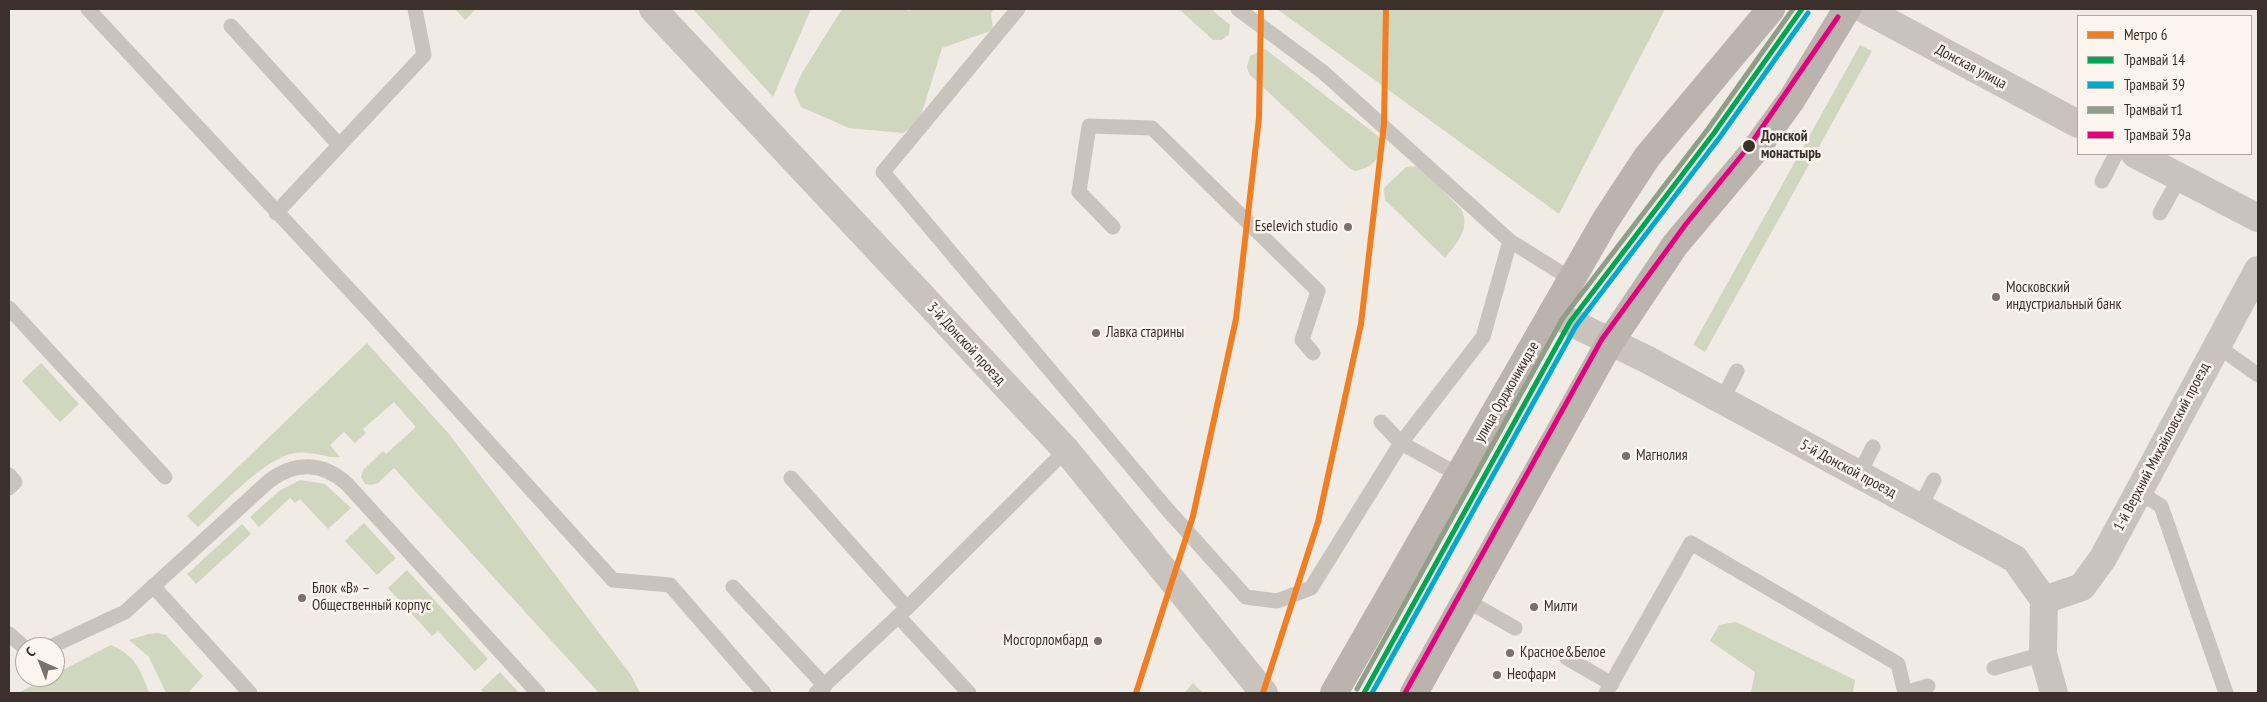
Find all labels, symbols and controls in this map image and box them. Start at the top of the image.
legend [2077,15,2252,155]
text: Метро 6 [2124,25,2168,44]
street label: Донская улица [1932,41,2010,93]
text: Трамвай 14 [2124,50,2185,69]
text: Трамвай 39 [2124,75,2185,94]
text: Трамвай т1 [2124,100,2183,119]
text: Трамвай 39а [2124,125,2191,144]
place label: Донской монастырь [1761,128,1821,163]
marker: Донской монастырь [1741,138,1757,154]
place label: Eselevich studio [1255,218,1338,236]
marker: Eselevich studio [1342,221,1354,233]
place label: Московский индустриальный банк [2006,279,2121,314]
marker: Московский индустриальный банк [1990,291,2002,303]
street label: 3-й Донской проезд [923,299,1009,389]
place label: Лавка старины [1106,324,1184,342]
marker: Лавка старины [1090,327,1102,339]
street label: улица Орджоникидзе [1471,338,1543,446]
street label: 1-й Верхний Михайловский проезд [2110,360,2214,534]
street label: 5-й Донской проезд [1797,436,1899,502]
place label: Магнолия [1636,447,1687,465]
marker: Магнолия [1620,450,1632,462]
place label: Блок «В» – Общественный корпус [312,580,431,615]
marker: Блок «В» – Общественный корпус [296,592,308,604]
place label: Милти [1544,598,1578,616]
marker: Милти [1528,601,1540,613]
place label: Мосгорломбард [1003,632,1088,650]
marker: Мосгорломбард [1092,635,1104,647]
north arrow [15,637,65,687]
text: С [22,643,39,661]
place label: Красное&Белое [1520,644,1606,662]
marker: Красное&Белое [1504,647,1516,659]
place label: Неофарм [1507,666,1556,684]
marker: Неофарм [1491,669,1503,681]

